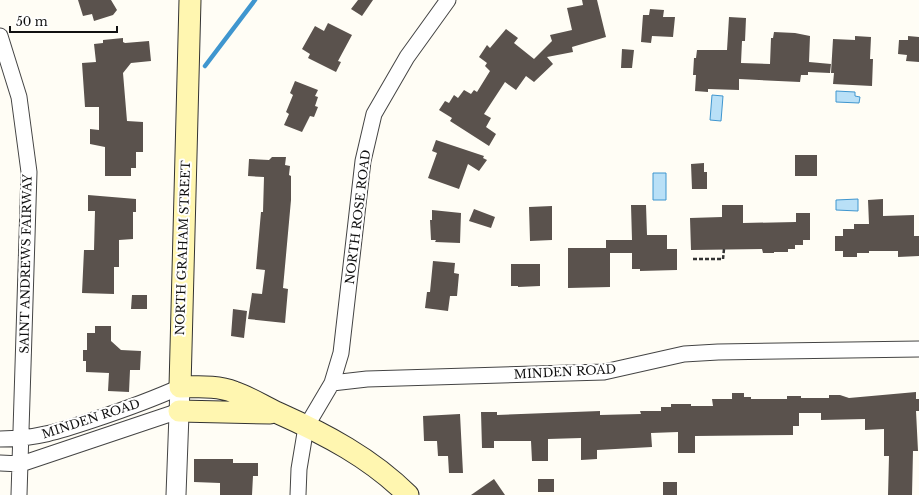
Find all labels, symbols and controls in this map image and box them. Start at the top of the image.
scale bar [10,8,117,34]
text: 50 m [16,14,48,29]
street label: NORTH ROSE ROAD [342,149,373,285]
street label: NORTH GRAHAM STREET [172,160,193,336]
street label: SAINT ANDREWS FAIRWAY [16,174,35,354]
street label: MINDEN ROAD [513,361,617,382]
street label: MINDEN ROAD [40,396,142,441]

